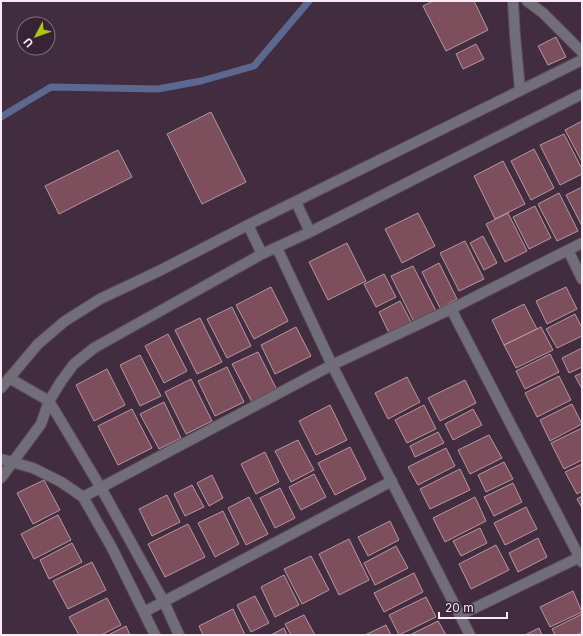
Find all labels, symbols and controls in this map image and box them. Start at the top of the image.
north arrow [16,16,56,56]
text: U [21,35,36,50]
scale bar [439,594,507,620]
text: 20 m [445,600,474,615]

